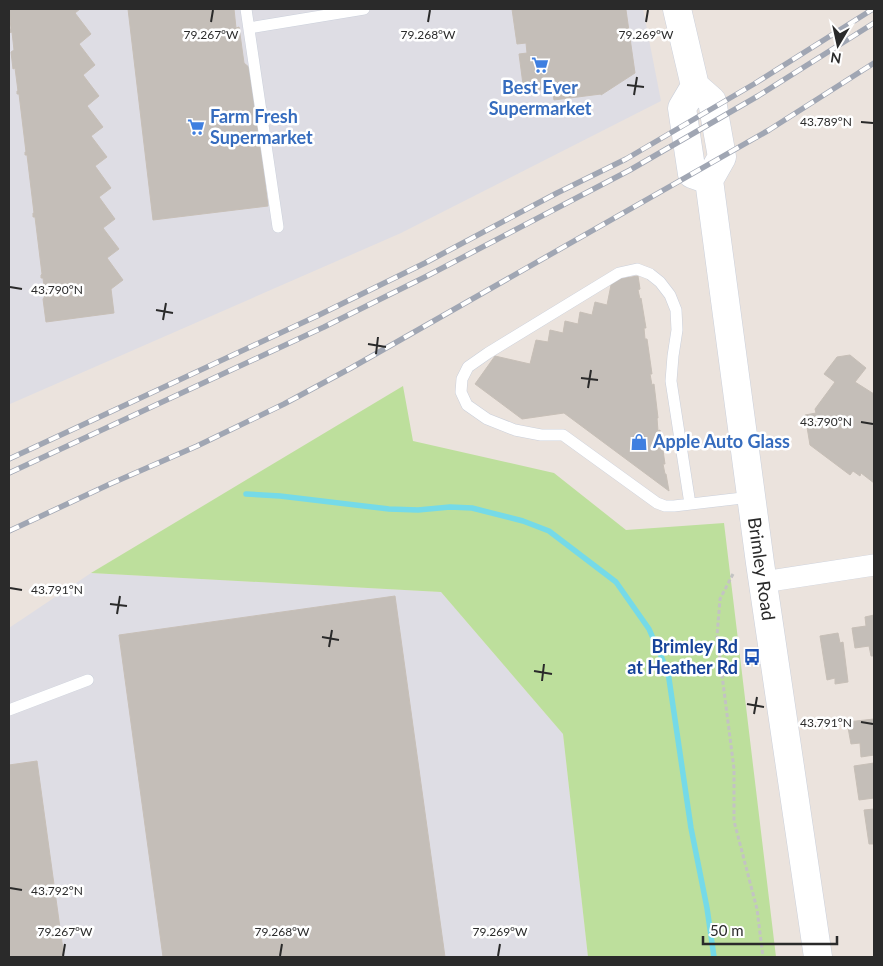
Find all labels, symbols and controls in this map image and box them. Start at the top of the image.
north arrow [813,20,863,70]
text: 79.267°W [183,27,239,42]
text: 79.268°W [400,27,456,42]
text: 79.269°W [618,27,674,42]
text: N [829,49,843,68]
supermarket icon: Best Ever Supermarket [530,55,550,75]
place label: Best Ever Supermarket [489,76,592,119]
place label: Farm Fresh Supermarket [210,105,313,148]
text: 43.789°N [800,114,852,129]
supermarket icon: Farm Fresh Supermarket [186,117,206,137]
text: 43.790°N [31,282,83,297]
text: 43.790°N [800,414,852,429]
place label: Apple Auto Glass [652,430,790,452]
shop icon: Apple Auto Glass [629,432,649,452]
street label: Brimley Road [744,516,780,622]
text: 43.791°N [31,582,83,597]
place label: Brimley Rd at Heather Rd [627,635,738,678]
bus stop icon: Brimley Rd at Heather Rd [742,647,762,667]
text: 43.791°N [800,715,852,730]
text: 43.792°N [31,883,83,898]
scale bar [703,914,837,946]
text: 50 m [710,921,744,939]
text: 79.267°W [37,924,93,939]
text: 79.268°W [254,924,310,939]
text: 79.269°W [472,924,528,939]

